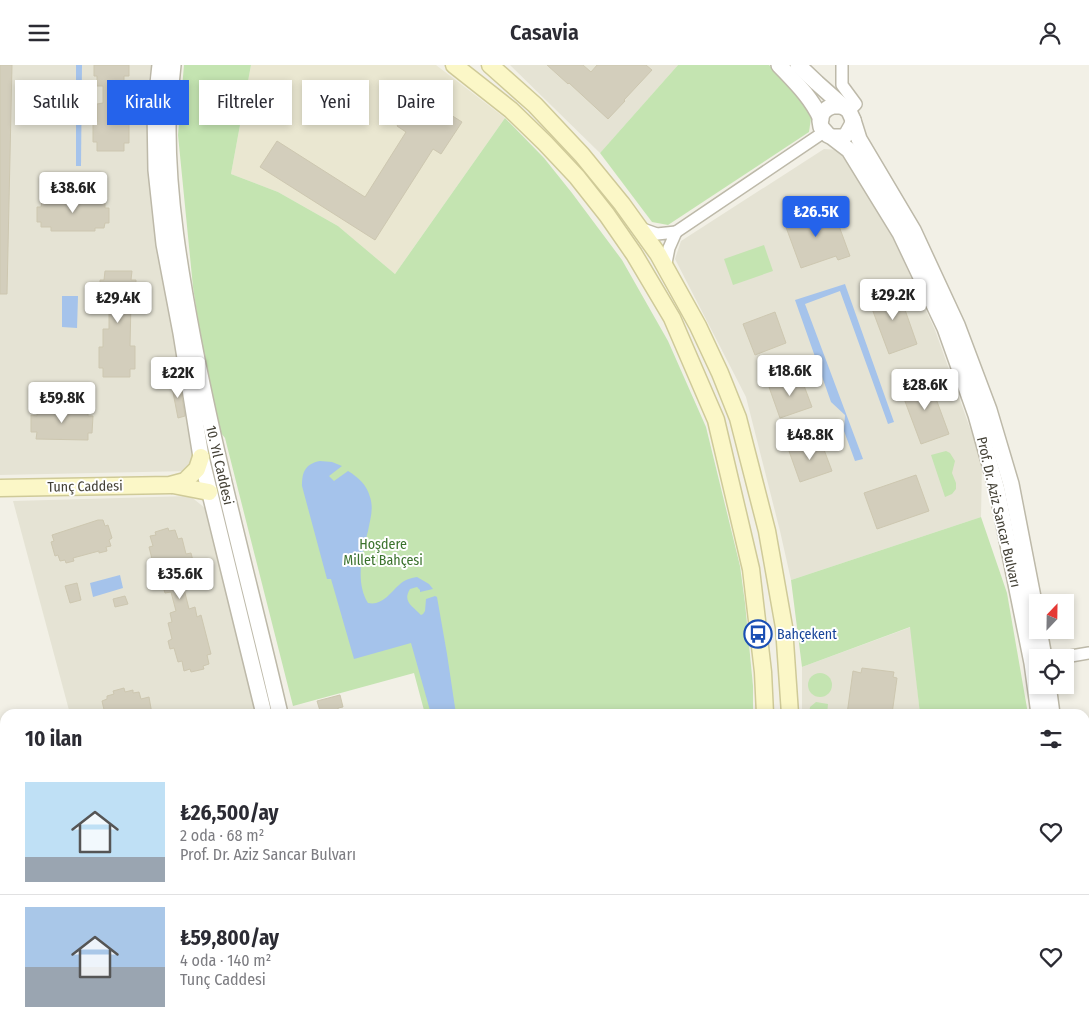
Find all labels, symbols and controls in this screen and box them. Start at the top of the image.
icon: menu [25,19,53,47]
text: Casavia [510,19,579,46]
icon: person [1036,19,1064,47]
chip: Satılık [15,80,97,125]
chip: Kiralık [107,80,189,125]
chip: Filtreler [199,80,292,125]
chip: Yeni [302,80,369,125]
chip: Daire [379,80,453,125]
pin: ₺38.6K [32,171,114,214]
text: ₺38.6K [50,178,96,197]
pin: ₺26.5K [775,195,857,238]
text: ₺26.5K [794,202,838,221]
pin: ₺29.2K [852,279,934,321]
pin: ₺29.4K [77,281,159,324]
text: ₺29.2K [871,285,915,304]
text: ₺29.4K [96,288,140,307]
pin: ₺18.6K [749,355,831,397]
pin: ₺22K [148,357,208,399]
text: ₺18.6K [768,361,812,380]
text: ₺22K [162,363,194,382]
pin: ₺28.6K [884,369,966,411]
text: ₺28.6K [902,375,948,394]
pin: ₺59.8K [21,381,103,424]
text: ₺59.8K [39,388,85,407]
pin: ₺48.8K [769,419,851,461]
street label: 10. Yıl Caddesi [202,424,237,507]
text: ₺48.8K [787,425,833,444]
street label: Prof. Dr. Aziz Sancar Bulvarı [973,435,1024,589]
street label: Tunç Caddesi [47,477,123,496]
park label: Hoşdere Millet Bahçesi [343,536,423,569]
pin: ₺35.6K [139,557,221,600]
text: ₺35.6K [158,564,202,583]
north arrow [1029,594,1074,639]
map controls [1029,594,1074,694]
bus stop icon: Bahçekent [743,619,773,649]
place label: Bahçekent [777,626,837,643]
button: locate [1029,649,1074,694]
icon: filters [1037,725,1065,753]
text: 10 ilan [25,726,82,752]
text: ₺26,500/ay [180,800,279,826]
icon: home [65,802,125,862]
icon: heart [1037,818,1065,846]
text: 2 oda · 68 m² [180,826,264,845]
text: Prof. Dr. Aziz Sancar Bulvarı [180,845,356,864]
text: ₺59,800/ay [180,925,279,951]
icon: home [65,927,125,987]
icon: heart [1037,943,1065,971]
text: 4 oda · 140 m² [180,951,271,970]
text: Tunç Caddesi [180,970,266,989]

